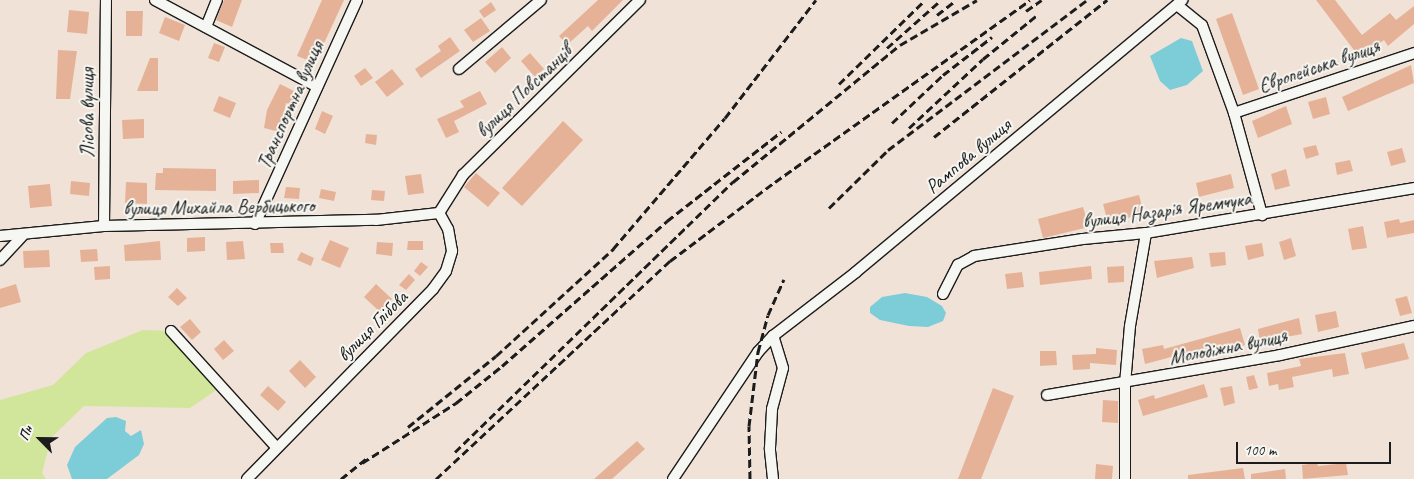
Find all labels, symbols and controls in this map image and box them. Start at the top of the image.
street label: Європейська вулиця [1255,34,1383,98]
street label: Транспортна вулиця [251,38,329,172]
street label: вулиця Повстанців [471,39,577,143]
street label: Лісова вулиця [75,68,99,158]
street label: Рампова вулиця [920,113,1016,199]
street label: вулиця Назарія Яремчука [1081,186,1253,234]
street label: вулиця Михайла Вербицького [122,193,316,221]
street label: вулиця Глібова [332,286,412,366]
street label: Молодіжна вулиця [1167,324,1289,370]
north arrow [15,414,65,464]
text: Пн [15,423,36,443]
scale bar [1239,432,1394,464]
text: 100 m [1244,441,1276,460]

